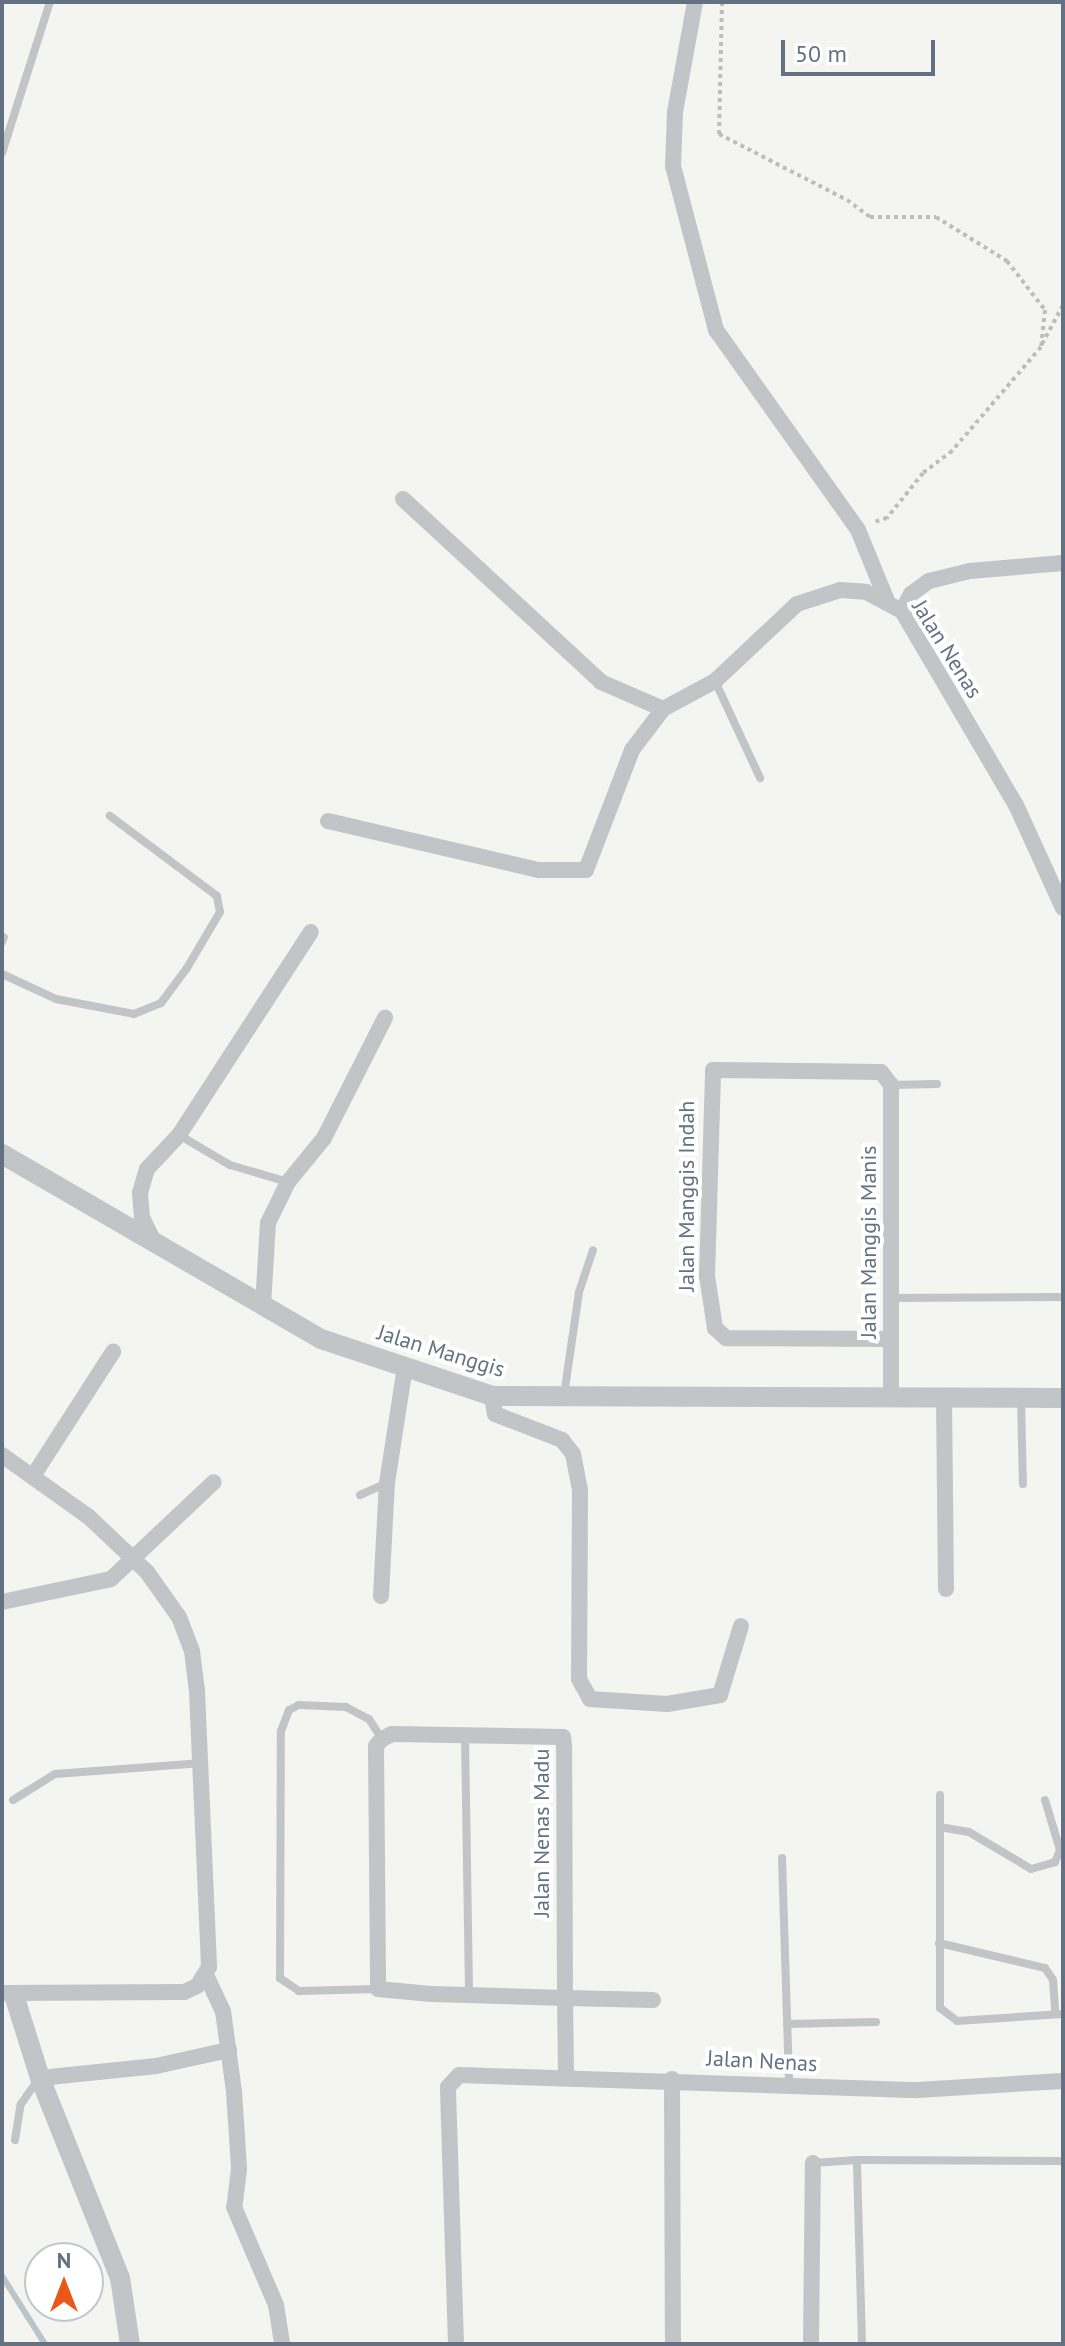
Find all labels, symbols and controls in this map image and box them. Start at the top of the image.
scale bar [785,24,939,74]
text: 50 m [795,38,847,69]
street label: Jalan Nenas [906,595,988,703]
street label: Jalan Manggis Indah [674,1101,700,1291]
street label: Jalan Manggis Manis [856,1145,882,1339]
street label: Jalan Manggis [374,1319,508,1383]
street label: Jalan Nenas Madu [529,1749,555,1917]
street label: Jalan Nenas [706,2045,818,2077]
north arrow [24,2242,104,2322]
text: N [57,2246,71,2274]

